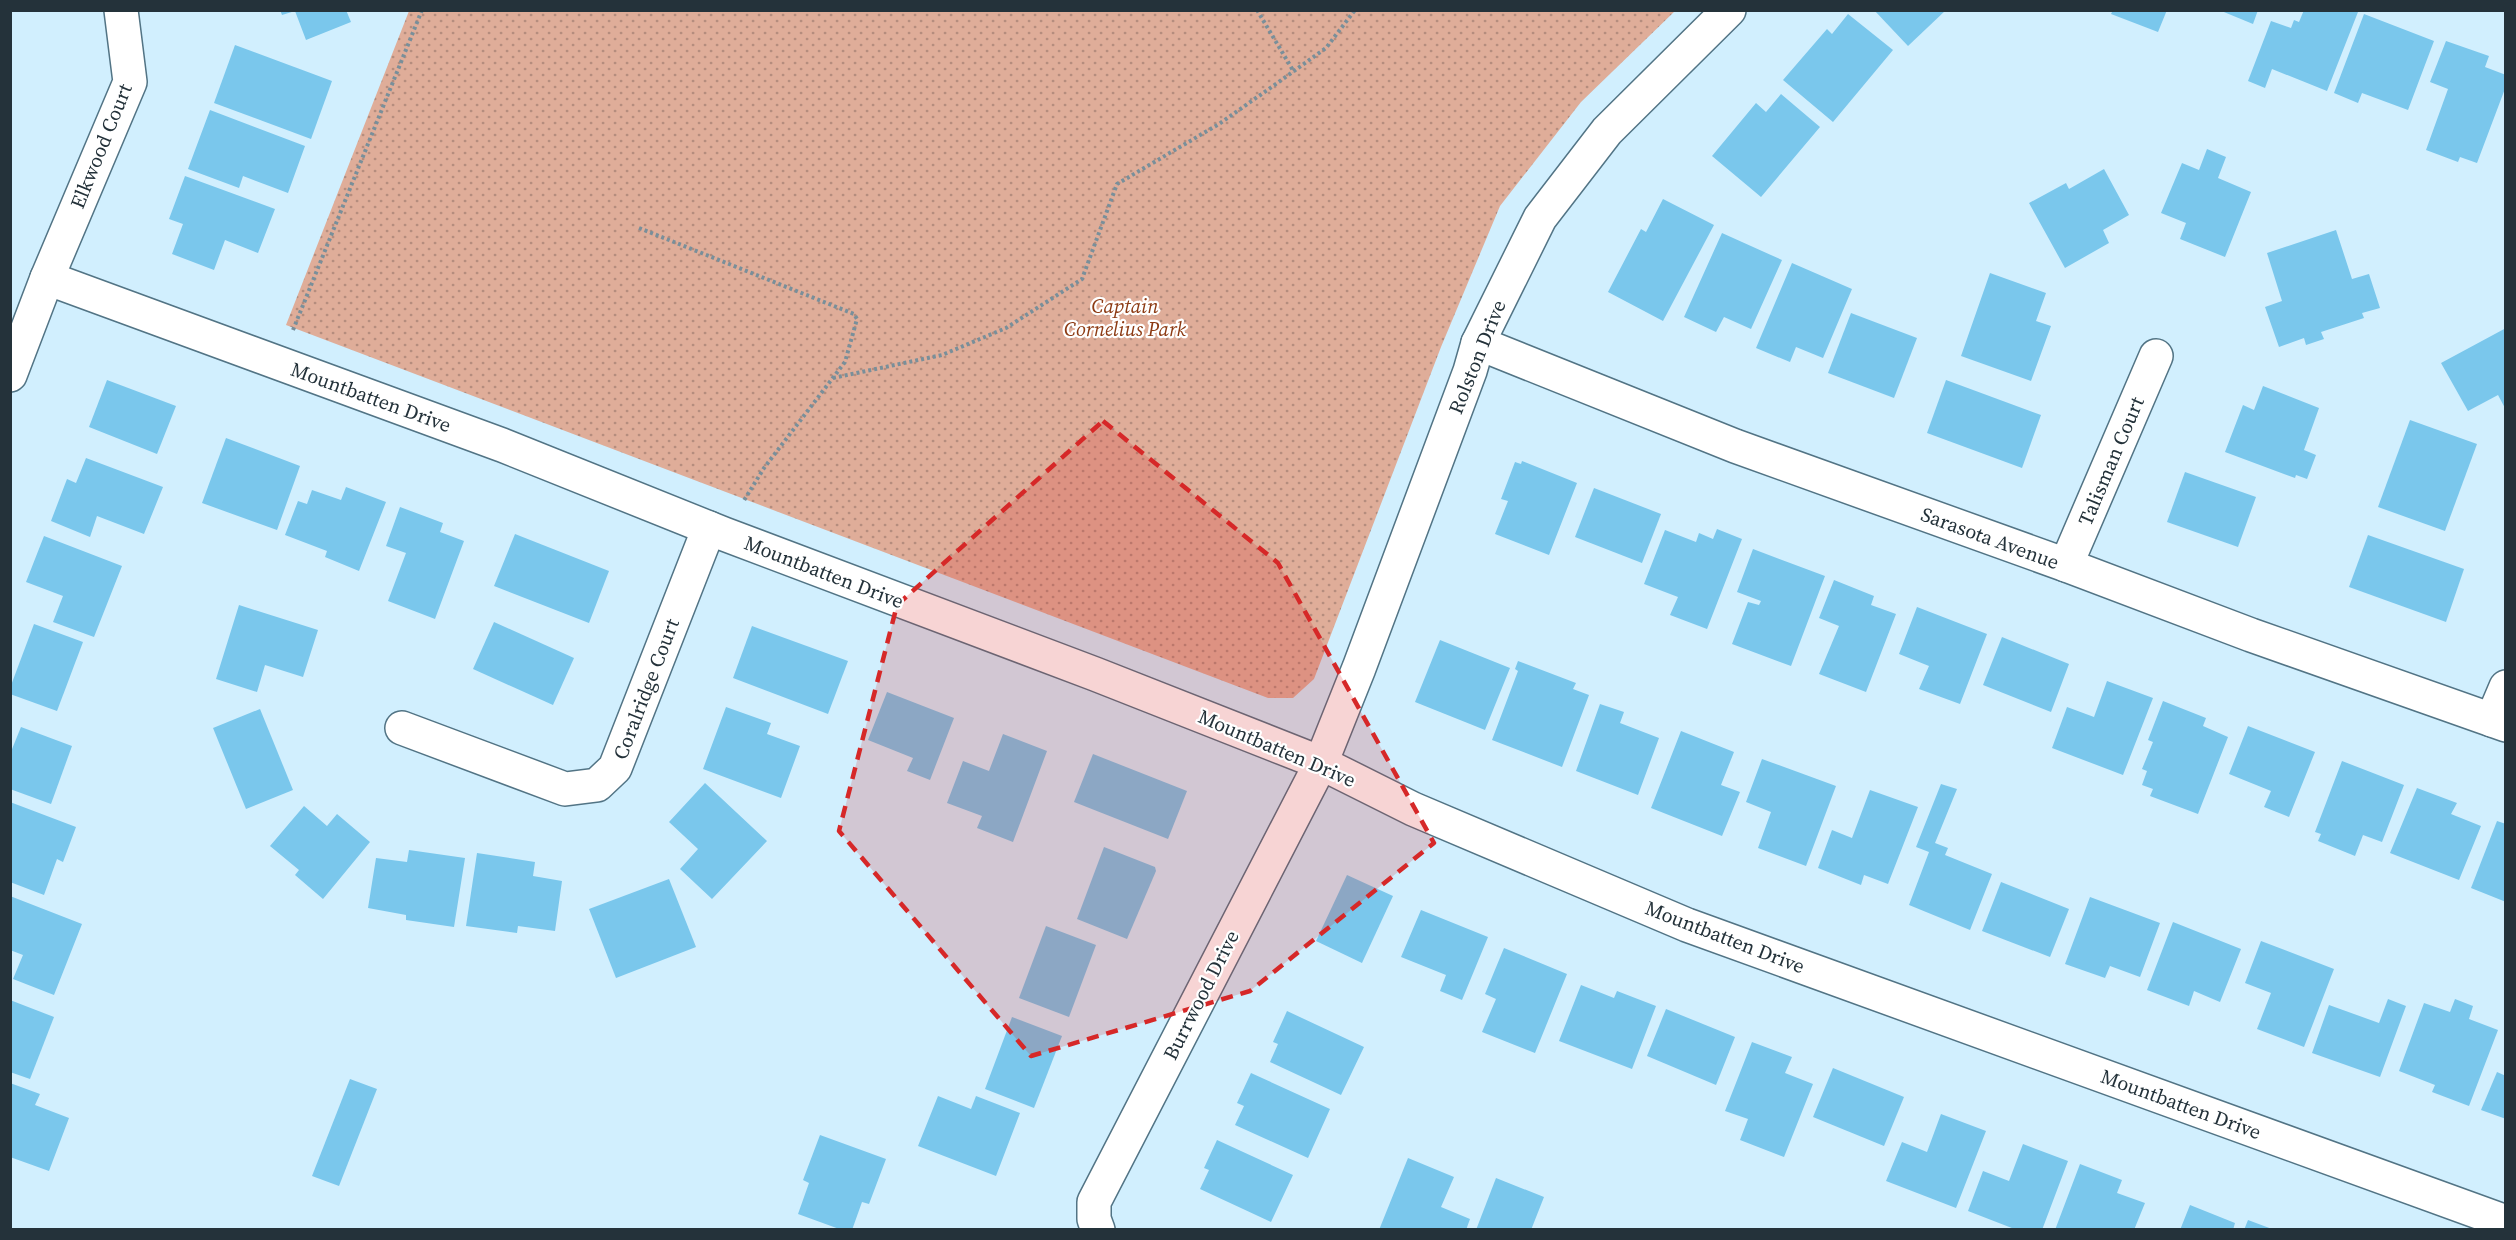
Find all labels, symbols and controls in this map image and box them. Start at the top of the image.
street label: Elkwood Court [63,79,139,213]
park label: Captain Cornelius Park [1064,292,1187,343]
street label: Rolston Drive [1441,296,1513,418]
street label: Mountbatten Drive [287,355,455,439]
street label: Talisman Court [2071,392,2151,530]
street label: Sarasota Avenue [1917,500,2063,576]
street label: Mountbatten Drive [740,529,908,615]
street label: Coralridge Court [606,614,686,764]
street label: Mountbatten Drive [1194,702,1360,794]
street label: Mountbatten Drive [1641,894,1809,980]
street label: Burrwood Drive [1156,925,1246,1065]
street label: Mountbatten Drive [2097,1062,2265,1146]

